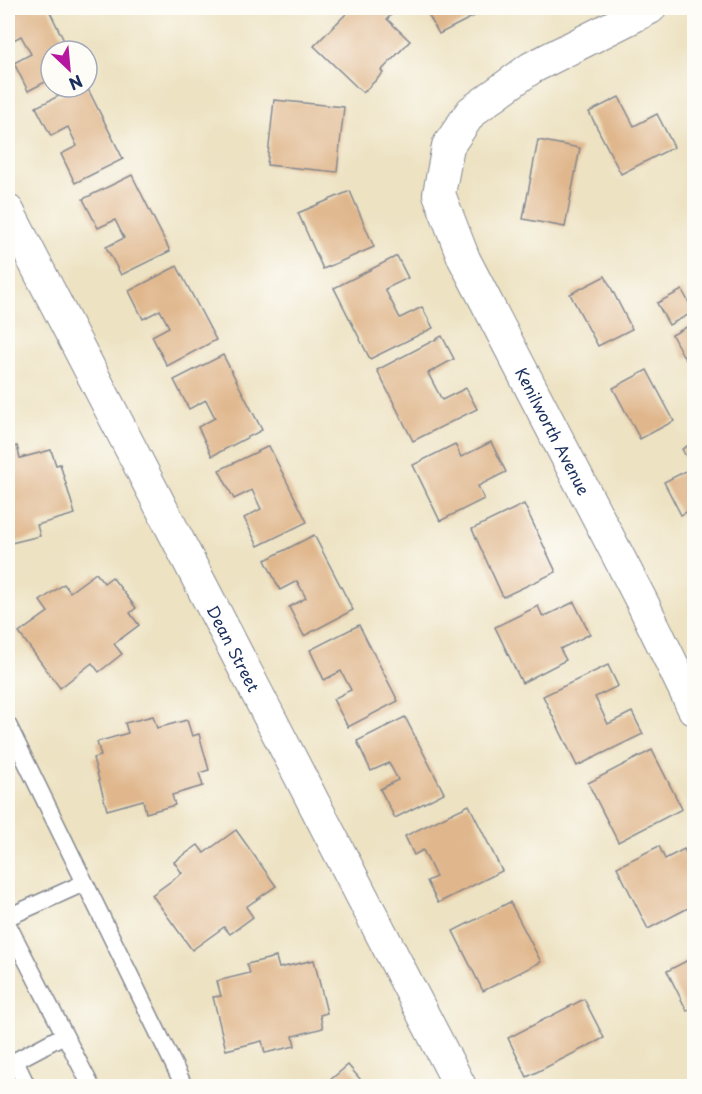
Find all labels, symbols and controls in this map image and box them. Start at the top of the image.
north arrow [39,39,99,99]
text: N [65,70,87,97]
street label: Kenilworth Avenue [510,363,597,499]
street label: Dean Street [201,601,266,696]

